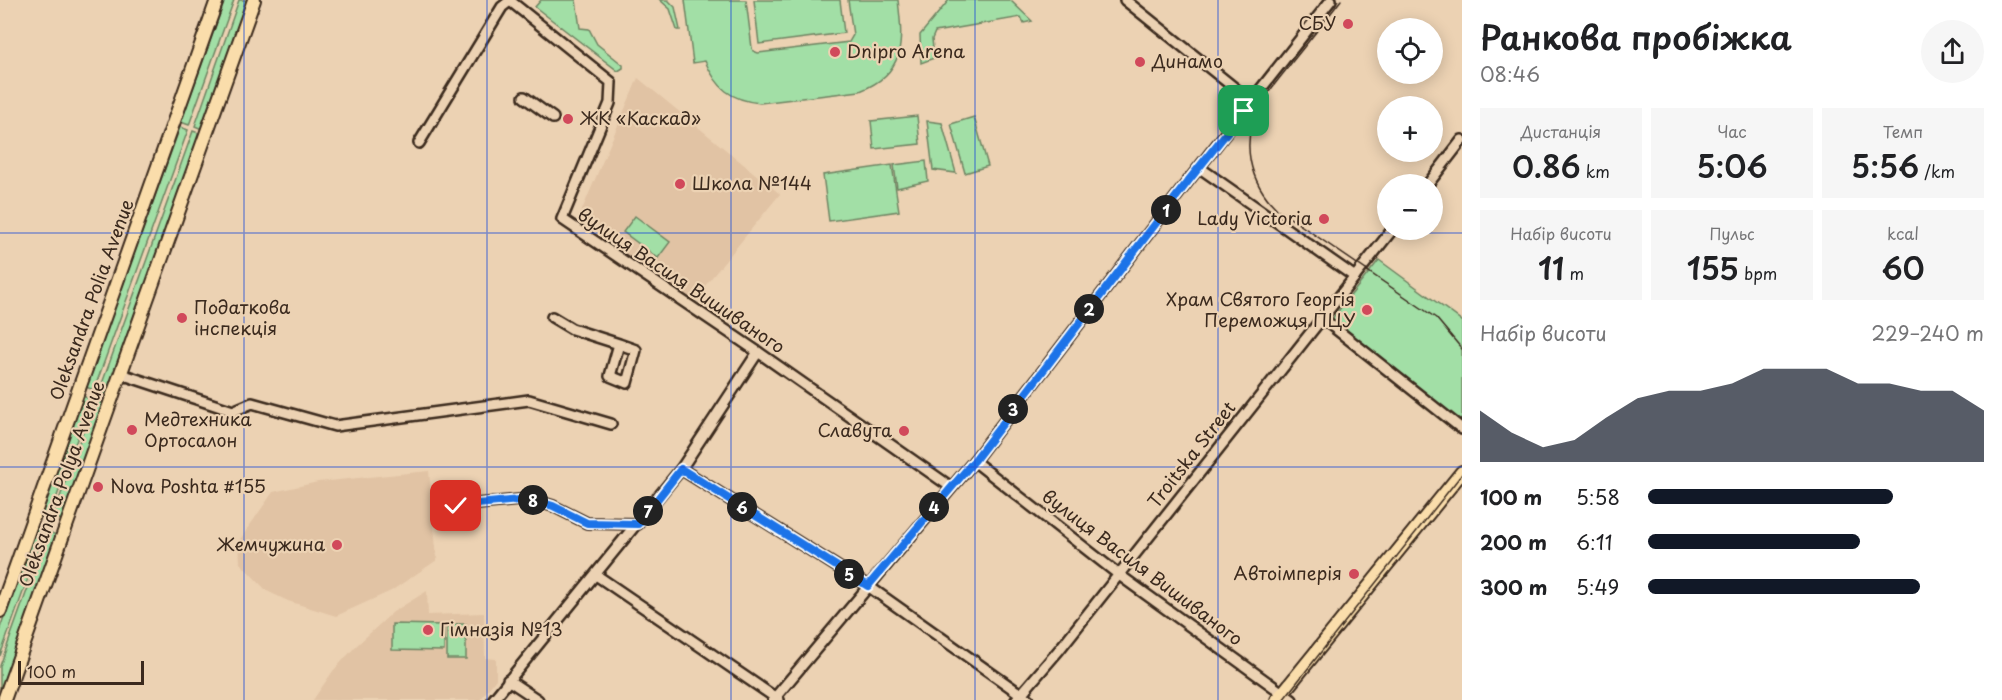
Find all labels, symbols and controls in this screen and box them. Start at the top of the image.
place label: СБУ [1299,9,1336,36]
text: Ранкова пробіжка [1480,11,1792,61]
marker: СБУ [1341,17,1355,31]
map controls [1377,18,1443,240]
button: locate [1377,18,1443,84]
button: share [1921,20,1984,83]
place label: Dnipro Arena [847,37,965,64]
marker: Dnipro Arena [828,45,842,59]
place label: Динамо [1151,47,1223,74]
marker: Динамо [1133,55,1147,69]
text: 08:46 [1480,59,1540,89]
pin [1218,85,1269,136]
icon: arrive [1227,94,1260,127]
button: + [1377,96,1443,162]
place label: ЖК «Каскад» [579,104,701,131]
marker: ЖК «Каскад» [561,112,575,126]
text: Дистанція [1521,119,1601,143]
text: Час [1717,119,1747,143]
text: Темп [1883,119,1923,143]
text: 0.86 [1512,143,1581,188]
text: 5:06 [1696,143,1768,188]
text: 5:56 [1851,143,1919,188]
text: km [1581,159,1610,183]
text: /km [1919,159,1955,183]
place label: Школа №144 [692,169,812,196]
button: − [1377,174,1443,240]
marker: Школа №144 [673,177,687,191]
street label: Oleksandra Polia Avenue [42,195,140,404]
pin: 1 [1151,195,1181,225]
text: 1 [1162,198,1170,222]
street label: вулиця Василя Вишиваного [573,200,791,359]
place label: Lady Victoria [1197,204,1313,231]
marker: Lady Victoria [1317,212,1331,226]
text: Набір висоти [1510,221,1612,245]
text: Пульс [1709,221,1755,245]
text: kcal [1887,221,1919,245]
text: 11 [1538,245,1564,290]
text: 155 [1687,245,1739,290]
text: 60 [1881,245,1925,290]
text: m [1564,261,1584,285]
text: bpm [1739,261,1777,285]
place label: Храм Святого Георгія Переможця ПЦУ [1166,285,1356,333]
place label: Податкова інспекція [194,293,291,341]
pin: 2 [1074,294,1104,324]
text: 2 [1083,297,1095,321]
marker: Храм Святого Георгія Переможця ПЦУ [1360,303,1374,317]
marker: Податкова інспекція [175,311,189,325]
text: Набір висоти [1480,318,1607,348]
text: 229–240 m [1871,318,1984,348]
street label: Oleksandra Polya Avenue [11,376,111,590]
pin: 3 [998,394,1028,424]
street label: Troitska Street [1140,395,1241,513]
text: 3 [1008,397,1018,421]
place label: Медтехника Ортосалон [144,405,252,453]
place label: Славута [817,416,892,443]
marker: Медтехника Ортосалон [125,423,139,437]
marker: Славута [897,424,911,438]
place label: Nova Poshta #155 [110,472,266,499]
marker: Nova Poshta #155 [91,480,105,494]
pin [430,480,481,531]
street label: вулиця Василя Вишиваного [1037,482,1249,651]
text: 100 m [1480,482,1542,512]
text: 5:58 [1576,482,1620,512]
pin: 8 [518,485,548,515]
text: 8 [528,488,538,512]
icon: check [439,489,472,522]
pin: 6 [727,492,757,522]
pin: 4 [919,492,949,522]
text: 6 [736,495,748,519]
text: 4 [929,495,939,519]
pin: 7 [633,496,663,526]
text: 7 [643,499,653,523]
text: 200 m [1480,527,1547,557]
text: 6:11 [1576,527,1612,557]
place label: Жемчужина [217,530,326,557]
marker: Жемчужина [330,538,344,552]
pin: 5 [834,559,864,589]
place label: Автоімперія [1233,559,1342,586]
text: 5 [844,562,854,586]
marker: Автоімперія [1347,567,1361,581]
text: 300 m [1480,572,1548,602]
text: 5:49 [1576,572,1619,602]
place label: Гімназія №13 [440,615,563,642]
marker: Гімназія №13 [421,623,435,637]
scale bar [18,658,144,686]
text: 100 m [27,659,76,683]

